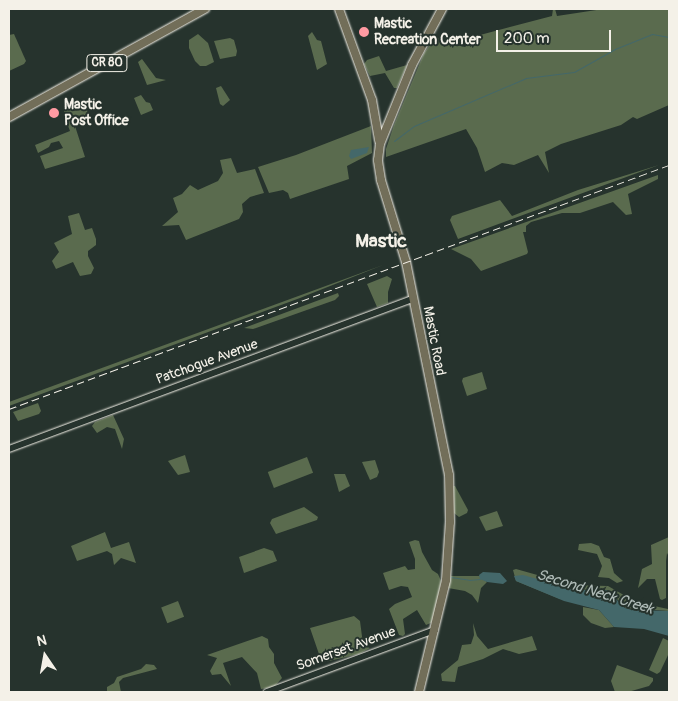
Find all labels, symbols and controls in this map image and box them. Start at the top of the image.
place label: Mastic Recreation Center [374,16,481,48]
scale bar [498,20,613,52]
marker: Mastic Recreation Center [358,26,370,38]
text: 200 m [504,29,549,48]
road number: CR 80 [86,54,128,72]
place label: Mastic Post Office [64,97,129,130]
marker: Mastic Post Office [48,107,60,119]
district label: Mastic [355,231,407,253]
street label: Mastic Road [419,305,449,377]
street label: Patchogue Avenue [154,336,260,388]
water label: Second Neck Creek [535,566,655,618]
street label: Somerset Avenue [294,623,398,675]
north arrow [20,631,70,681]
text: N [35,632,48,650]

